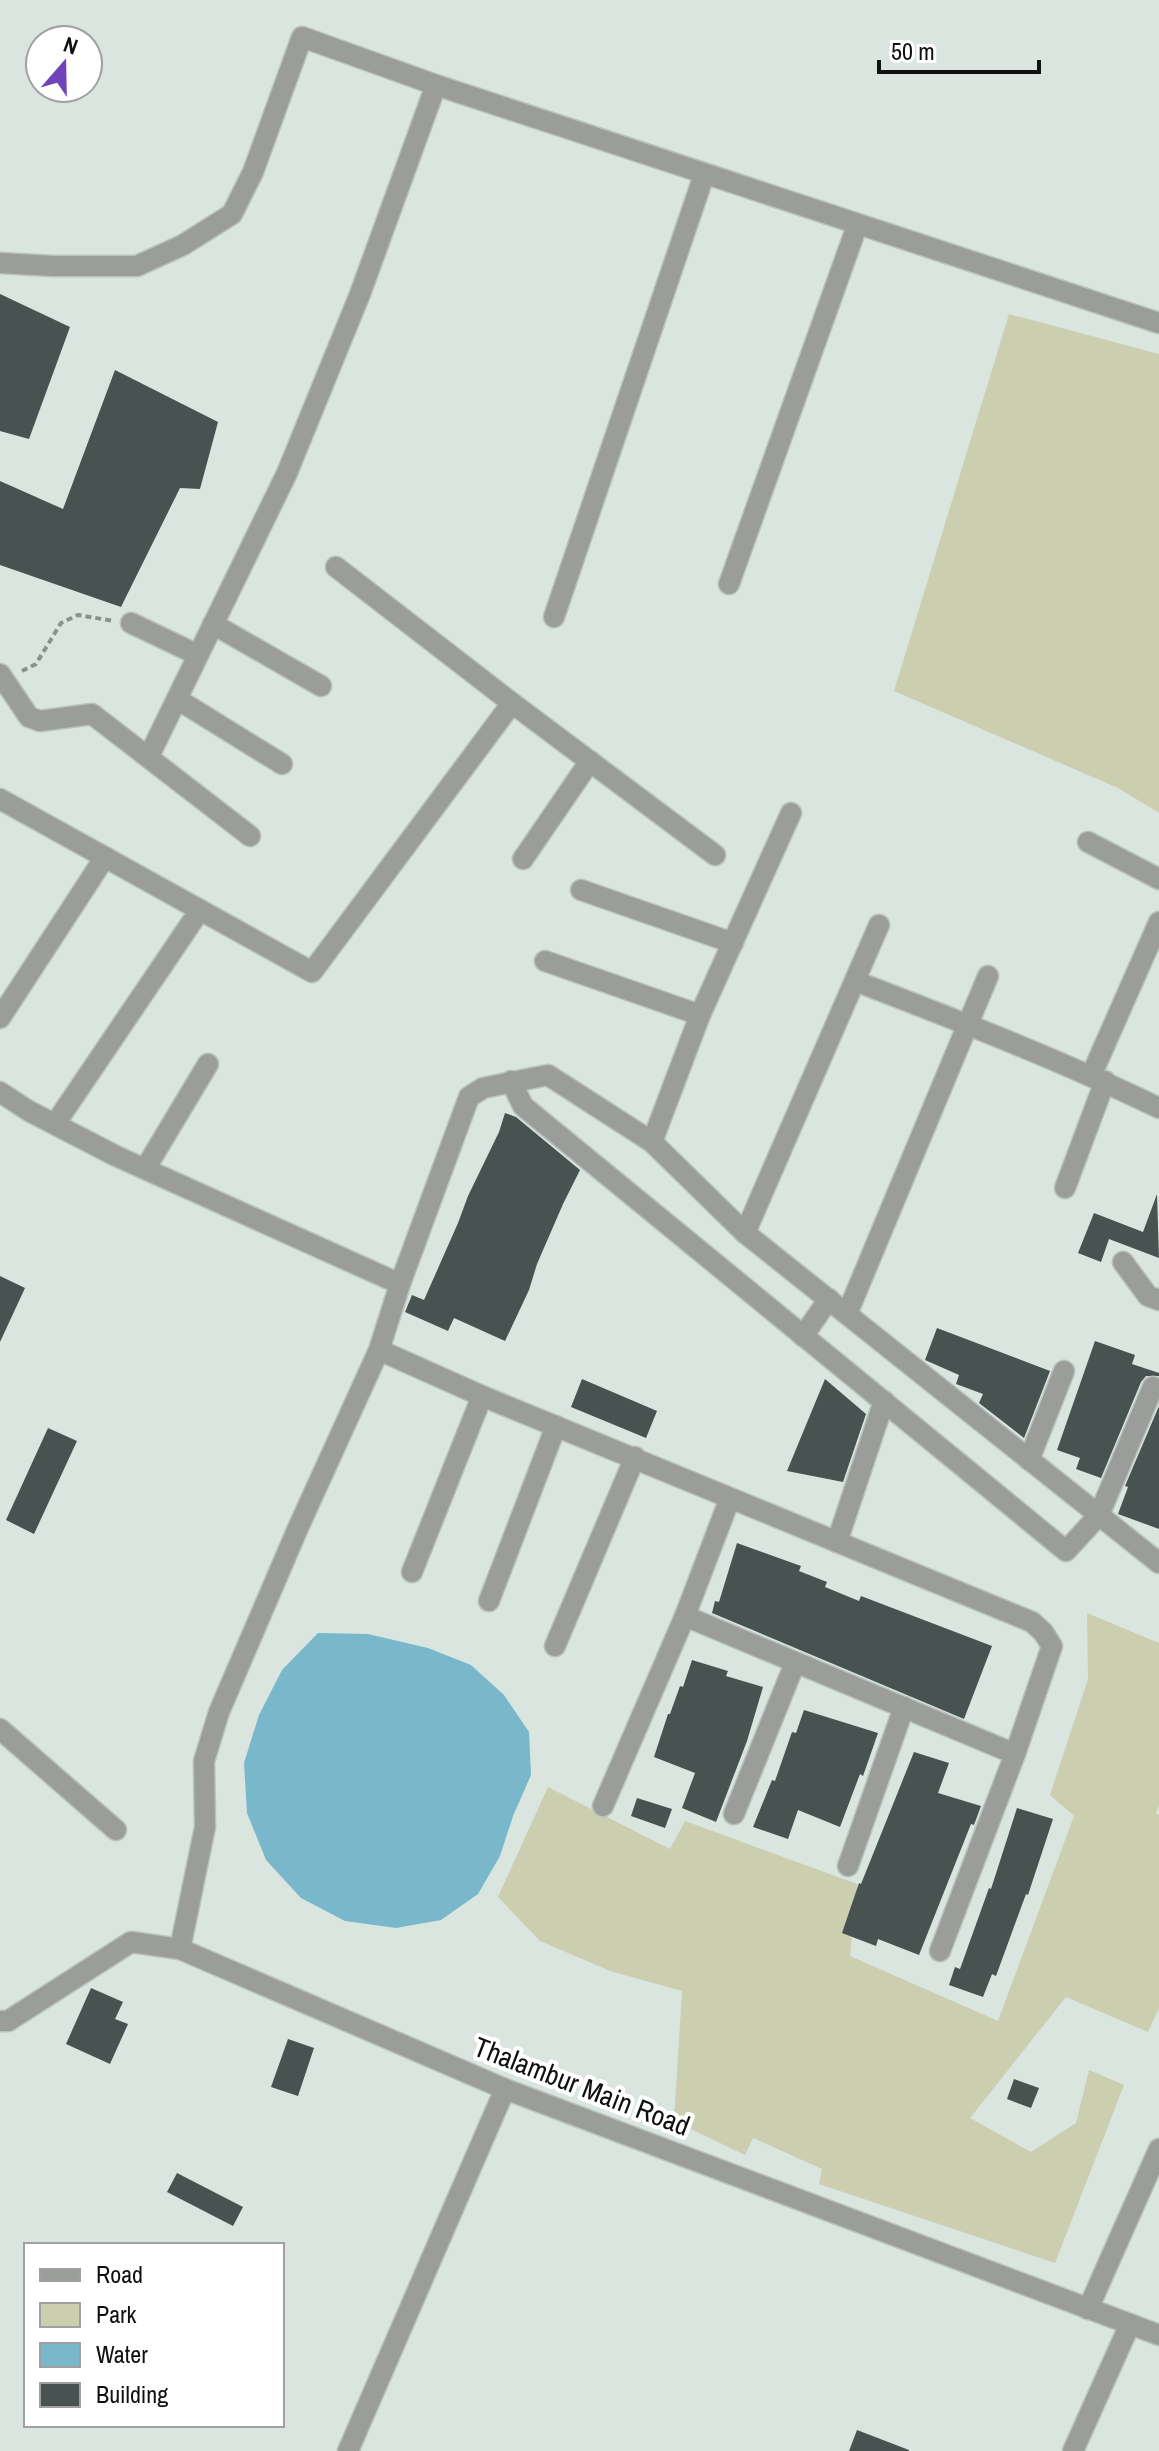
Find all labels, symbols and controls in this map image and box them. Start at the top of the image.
north arrow [24,24,104,104]
scale bar [879,24,1039,74]
text: N [60,29,82,62]
text: 50 m [891,35,935,67]
street label: Thalambur Main Road [469,2027,695,2145]
legend [24,2243,284,2427]
text: Road [96,2258,143,2290]
text: Park [96,2298,137,2330]
text: Water [96,2338,148,2370]
text: Building [96,2378,168,2410]

